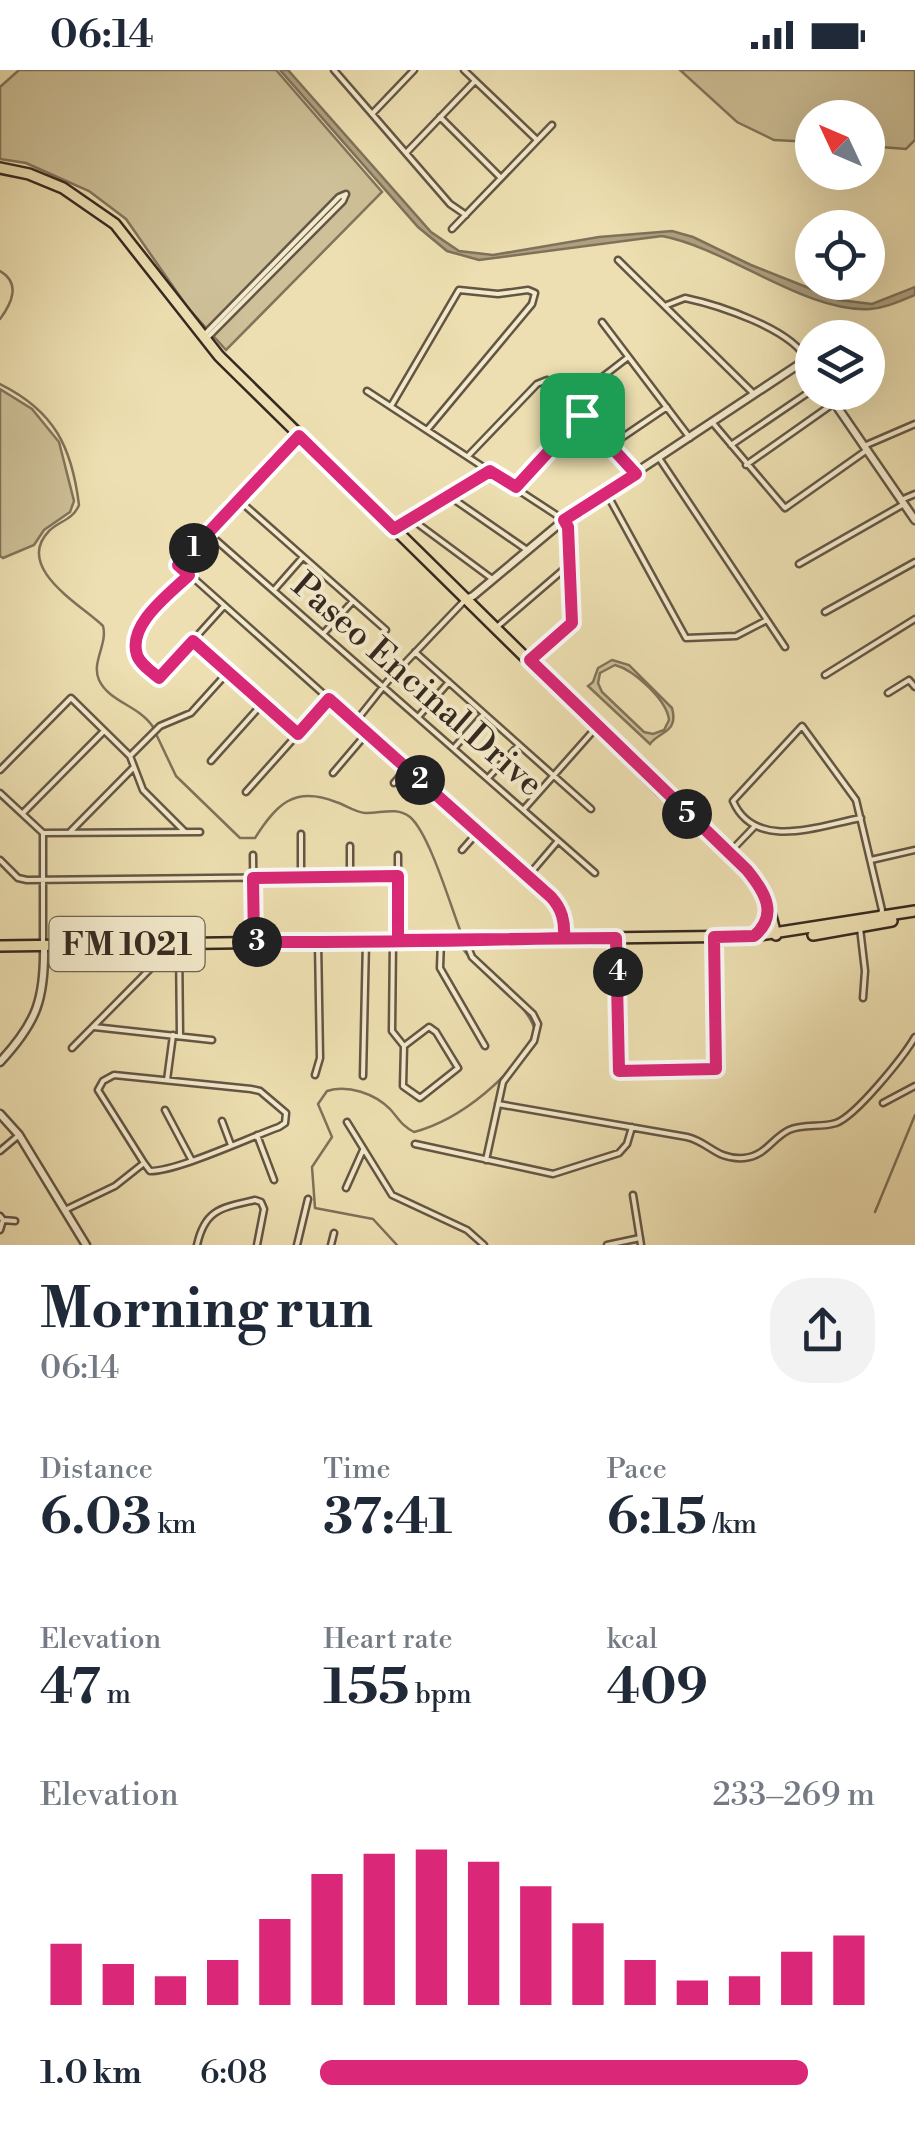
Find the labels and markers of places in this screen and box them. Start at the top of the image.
pin [540,373,625,458]
pin: 1 [169,523,219,573]
pin: 2 [395,755,445,805]
pin: 5 [662,789,712,839]
pin: 3 [232,917,282,967]
pin: 4 [593,947,643,997]

